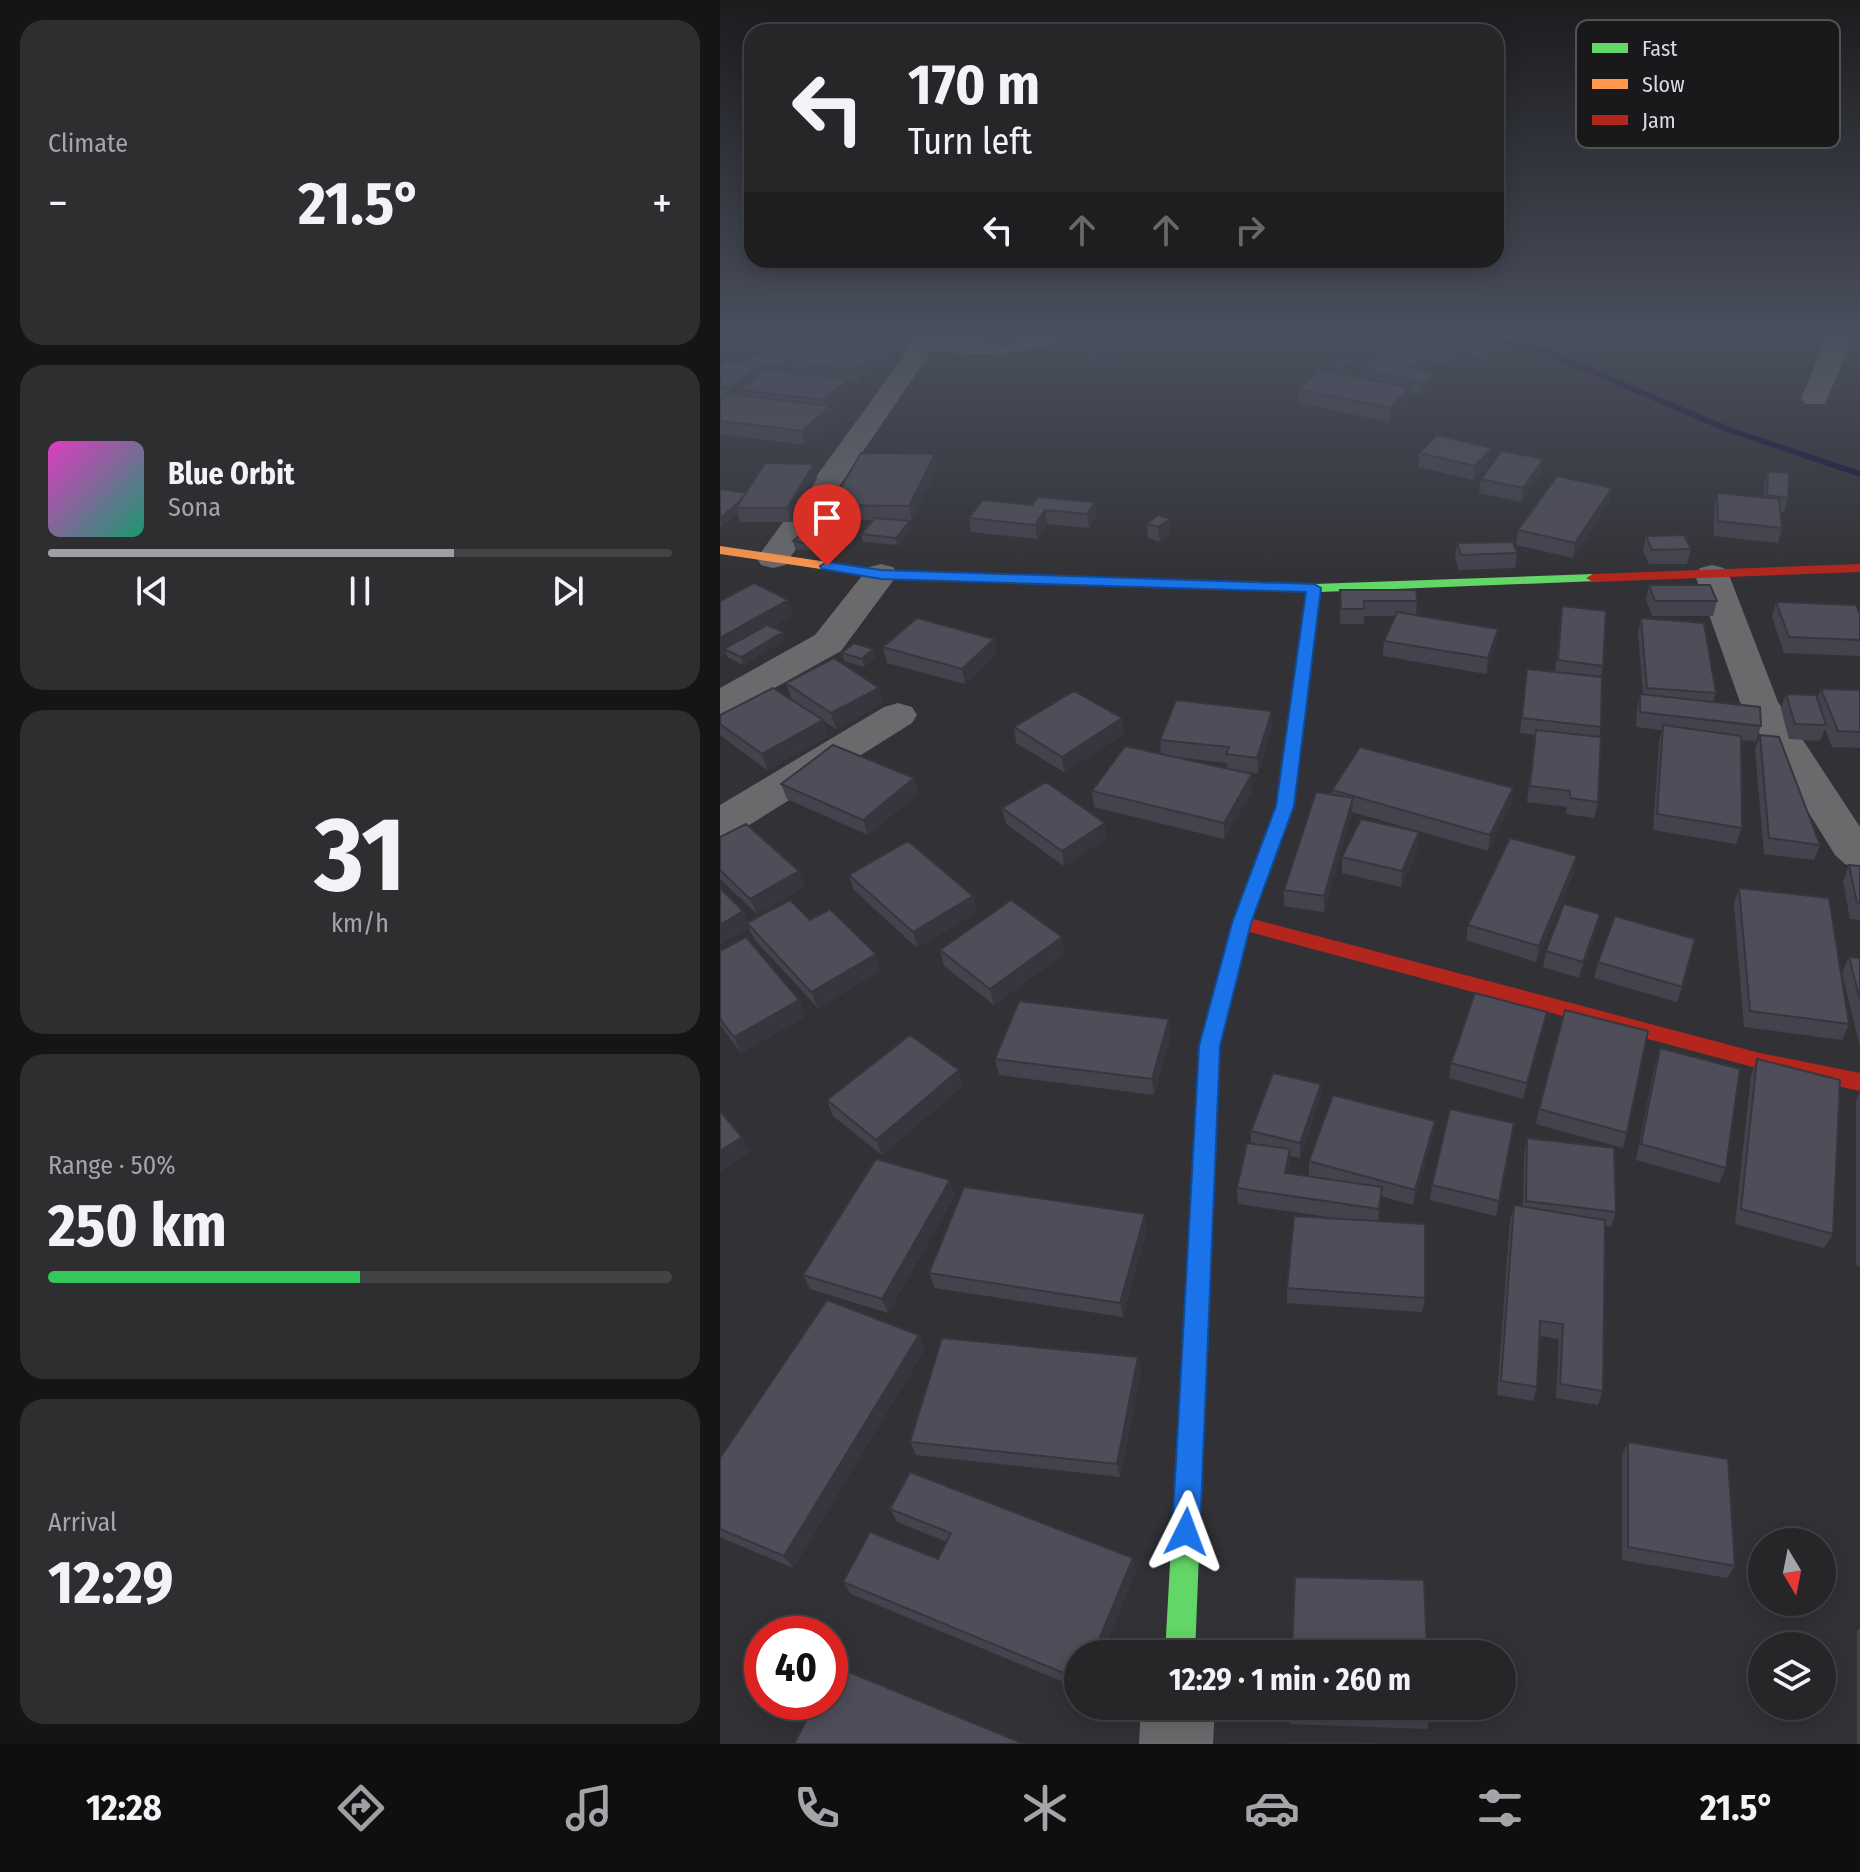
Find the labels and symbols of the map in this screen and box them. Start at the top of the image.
legend [1576,20,1840,148]
text: Fast [1642,35,1678,62]
text: Slow [1642,71,1685,98]
text: Jam [1642,107,1676,134]
pin [793,484,861,566]
position arrow [1144,1490,1228,1574]
north arrow [1748,1528,1836,1616]
speed limit sign: 40 [744,1616,848,1720]

